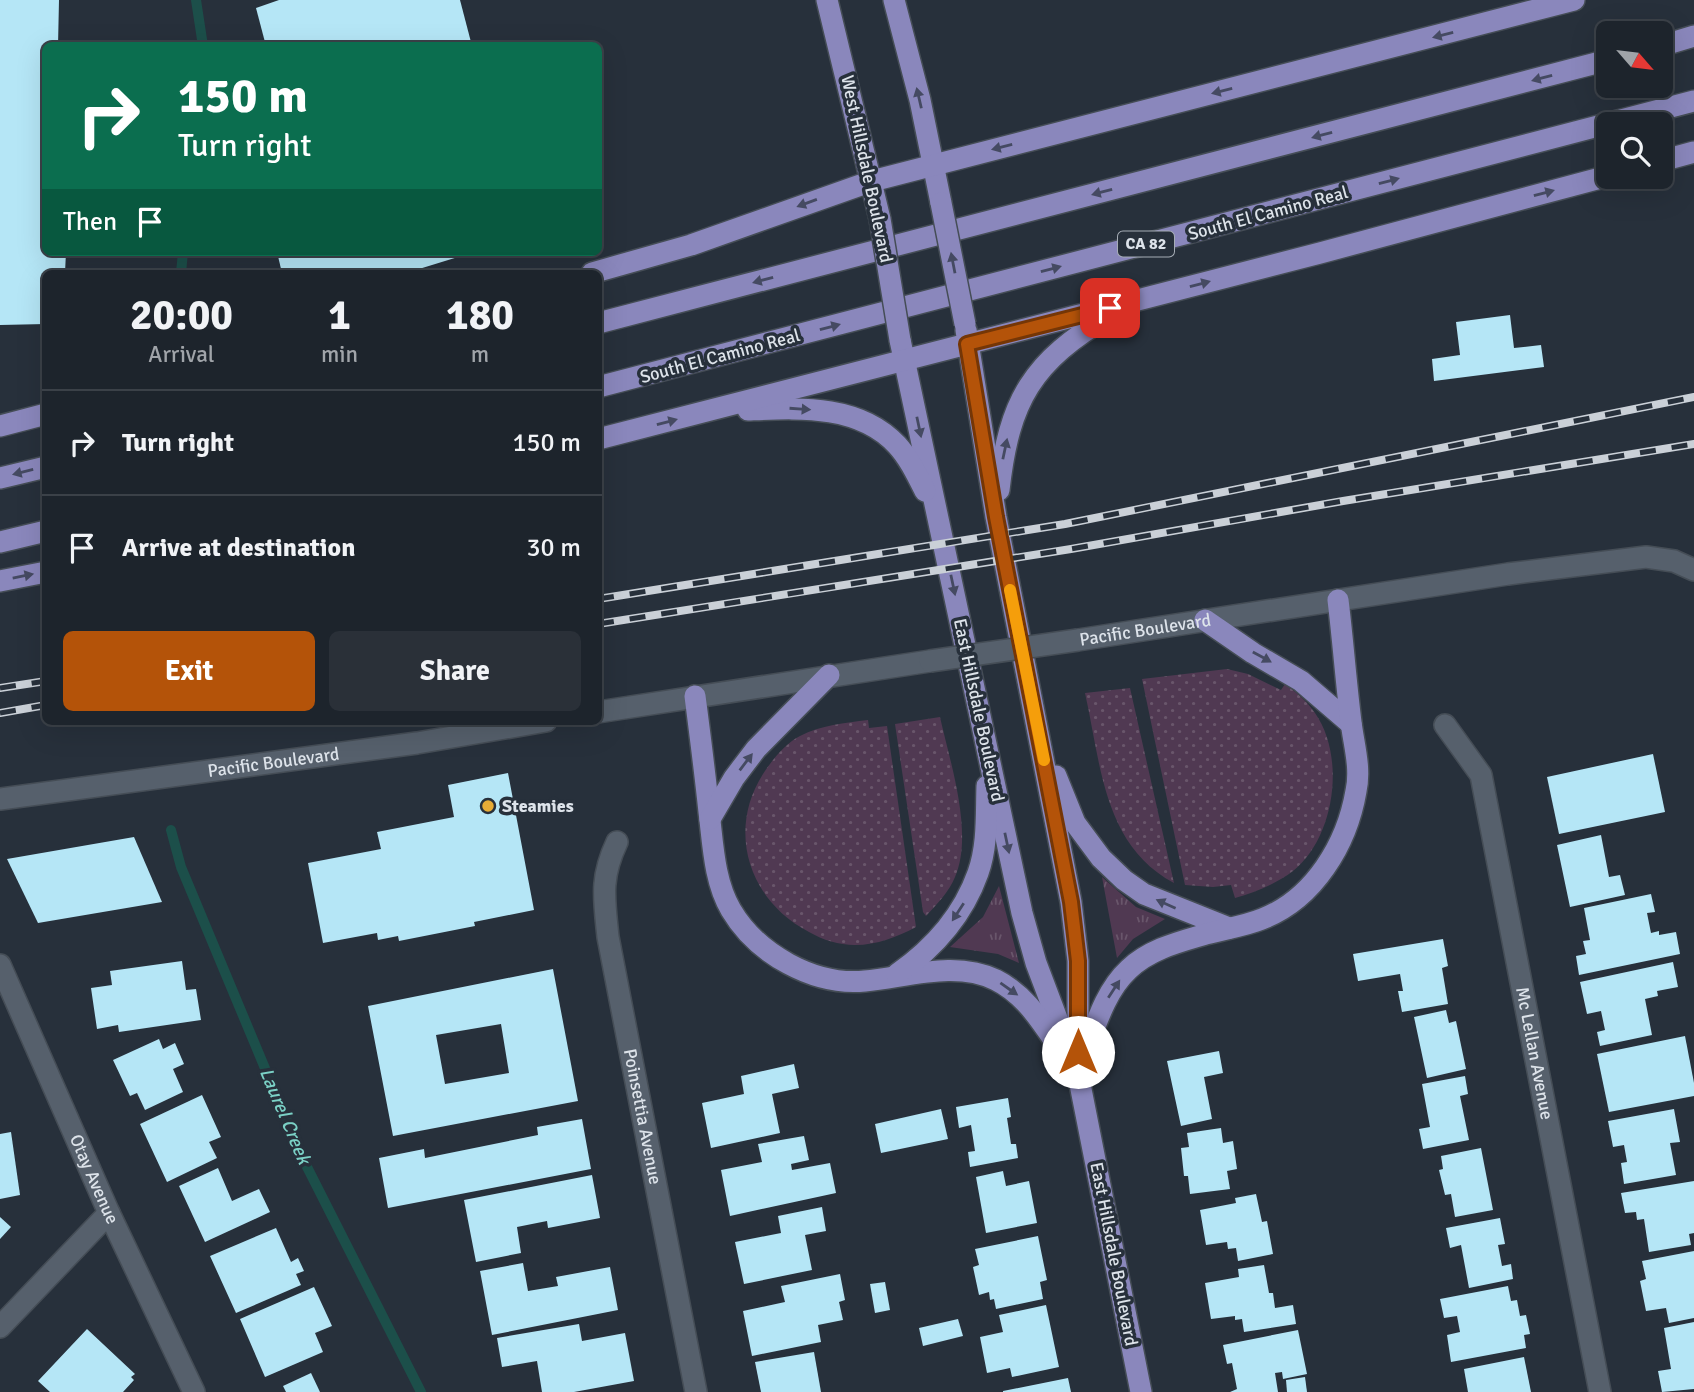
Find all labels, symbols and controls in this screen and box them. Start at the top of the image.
north arrow [1596,21,1673,98]
map controls [1596,21,1673,189]
one-way arrow [1432,30,1454,41]
text: 150 m [178,66,308,126]
icon: right [63,70,154,161]
street label: West Hillsdale Boulevard [836,73,898,265]
one-way arrow [1531,73,1553,84]
one-way arrow [1211,86,1233,97]
one-way arrow [913,87,924,109]
button: search [1596,112,1673,189]
text: Turn right [178,126,311,165]
one-way arrow [1311,130,1333,141]
one-way arrow [991,142,1013,153]
one-way arrow [1378,175,1400,186]
street label: South El Camino Real [1185,181,1351,245]
one-way arrow [1091,187,1113,198]
one-way arrow [1533,187,1555,198]
one-way arrow [797,198,818,209]
icon: arrive [131,203,169,241]
text: Then [63,206,117,238]
road number: CA 82 [1118,232,1174,256]
one-way arrow [948,252,959,274]
one-way arrow [1040,264,1061,274]
one-way arrow [752,275,774,286]
pin [1080,278,1140,338]
one-way arrow [1190,279,1211,289]
icon: arrive [1091,289,1129,327]
text: 20:00 [130,290,233,341]
text: 1 [328,290,351,341]
text: 180 [446,290,514,341]
one-way arrow [820,321,842,332]
street label: South El Camino Real [637,324,803,388]
text: Arrival [148,340,215,369]
text: min [321,340,358,369]
text: m [471,340,489,369]
one-way arrow [789,404,811,415]
one-way arrow [656,416,678,427]
one-way arrow [914,416,925,438]
icon: right [63,424,101,462]
text: Turn right [122,427,234,459]
text: 150 m [512,427,581,459]
one-way arrow [1000,438,1011,460]
one-way arrow [12,467,34,478]
icon: arrive [63,529,101,567]
text: Arrive at destination [122,532,355,564]
text: 30 m [526,532,581,564]
one-way arrow [12,571,34,582]
one-way arrow [947,574,958,596]
street label: Pacific Boulevard [1078,609,1212,651]
street label: East Hillsdale Boulevard [949,616,1009,804]
button: Exit [63,631,315,711]
button: Share [329,631,581,711]
one-way arrow [1252,651,1271,663]
street label: Pacific Boulevard [206,743,341,782]
one-way arrow [739,753,754,771]
place label: Steamies [502,795,574,817]
marker: Steamies [480,798,496,814]
one-way arrow [1001,832,1012,854]
one-way arrow [1155,898,1176,909]
one-way arrow [951,903,964,922]
one-way arrow [1107,980,1121,998]
one-way arrow [1000,982,1018,996]
street label: Mc Lellan Avenue [1511,985,1558,1121]
position arrow [1041,1015,1115,1089]
street label: Poinsettia Avenue [619,1047,667,1186]
water label: Laurel Creek [254,1064,317,1169]
street label: Otay Avenue [65,1131,124,1228]
street label: East Hillsdale Boulevard [1085,1160,1143,1348]

